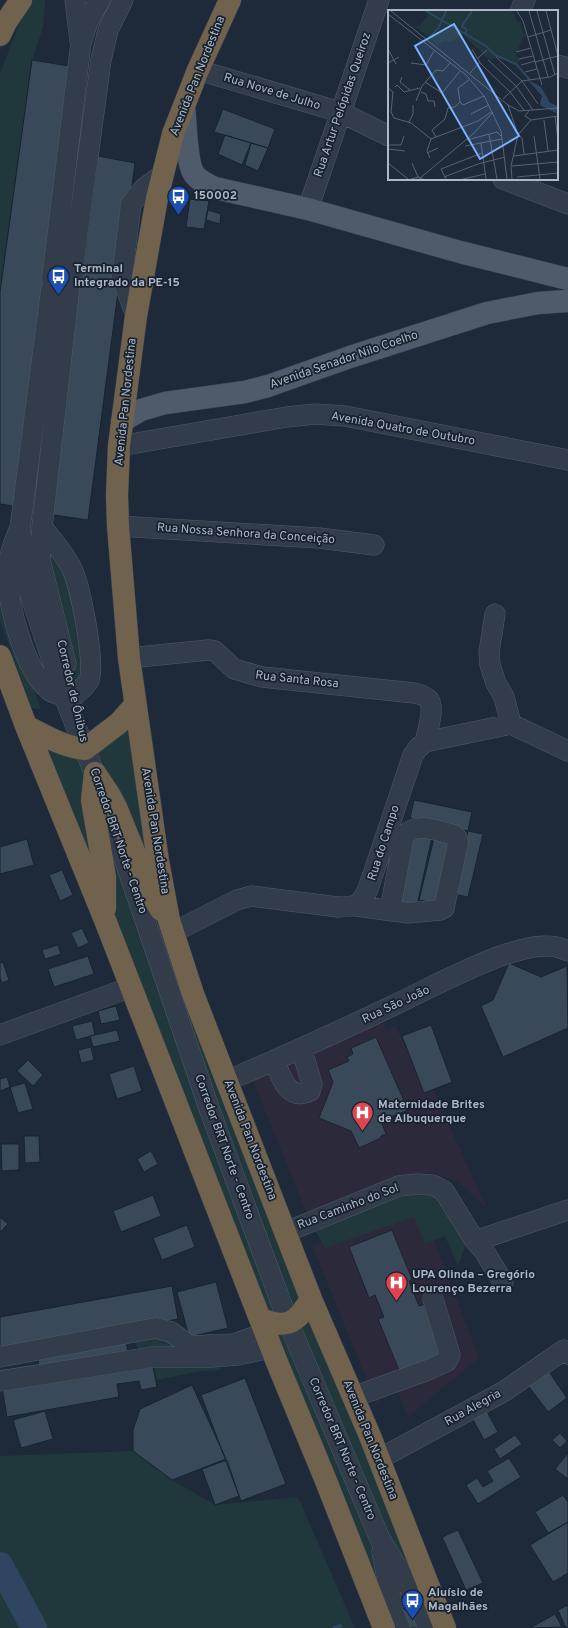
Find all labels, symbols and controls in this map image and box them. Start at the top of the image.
inset map [388,10,558,180]
street label: Avenida Pan Nordestina [167,14,229,138]
street label: Rua Artur Pelópidas Queiroz [311,31,375,179]
street label: Rua Nove de Julho [222,70,323,114]
bus stop icon: 150002 [165,183,191,216]
place label: 150002 [194,188,237,204]
place label: Terminal Integrado da PE-15 [74,261,180,291]
bus stop icon: Terminal Integrado da PE-15 [45,263,71,296]
street label: Avenida Senador Nilo Coelho [268,327,421,393]
street label: Avenida Pan Nordestina [111,338,141,466]
street label: Avenida Quatro de Outubro [330,408,476,450]
street label: Rua Nossa Senhora da Conceição [156,520,336,548]
street label: Corredor de Ônibus [52,638,92,744]
street label: Rua Santa Rosa [255,668,339,692]
street label: Corredor BRT Norte - Centro [85,766,151,916]
street label: Avenida Pan Nordestina [137,767,173,895]
street label: Rua do Campo [364,803,404,883]
street label: Rua São João [360,982,433,1028]
street label: Corredor BRT Norte - Centro [190,1072,258,1222]
street label: Avenida Pan Nordestina [220,1077,280,1203]
place label: Maternidade Brites de Albuquerque [378,1097,485,1127]
hospital icon: Maternidade Brites de Albuquerque [350,1099,376,1132]
street label: Rua Caminho do Sol [295,1180,401,1234]
place label: UPA Olinda – Gregório Lourenço Bezerra [412,1267,535,1297]
hospital icon: UPA Olinda – Gregório Lourenço Bezerra [383,1269,409,1302]
street label: Corredor BRT Norte - Centro [305,1375,379,1523]
street label: Avenida Pan Nordestina [339,1378,401,1502]
street label: Rua Alegria [442,1386,504,1430]
place label: Aluísio de Magalhães [428,1585,488,1615]
bus stop icon: Aluísio de Magalhães [399,1587,425,1620]

